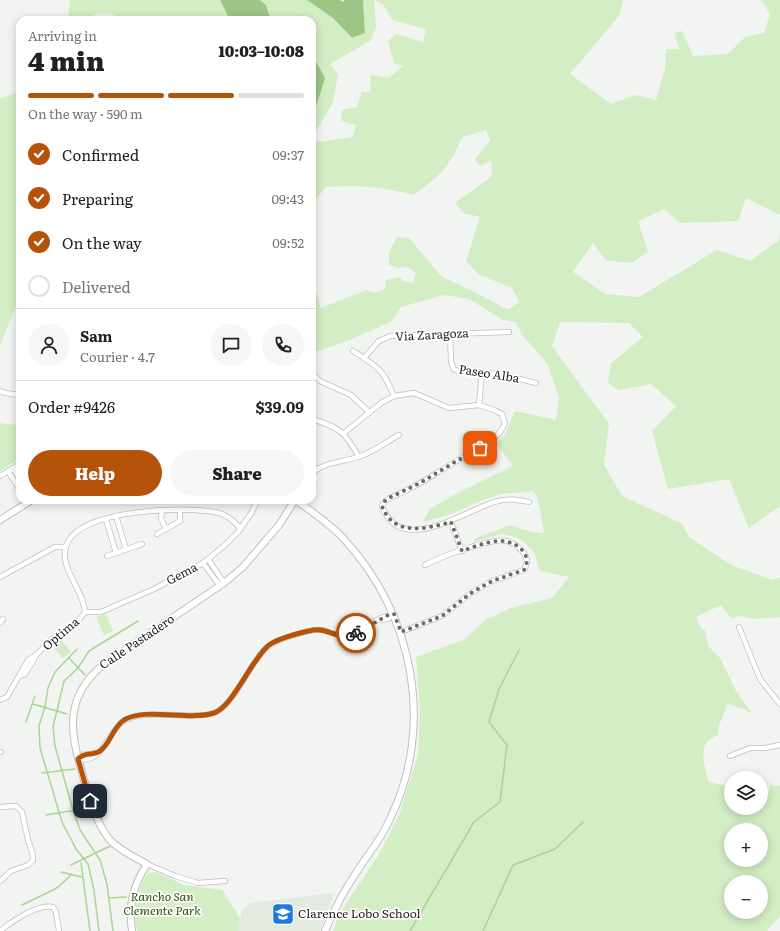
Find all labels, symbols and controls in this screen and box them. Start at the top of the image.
text: Arriving in [28,26,97,45]
text: 10:03–10:08 [218,39,304,62]
text: 4 min [28,40,105,79]
text: On the way · 590 m [28,104,143,123]
icon: check [28,143,50,165]
text: Confirmed [62,143,139,166]
text: 09:37 [272,145,304,164]
icon: check [28,187,50,209]
text: Preparing [62,187,133,210]
text: 09:43 [271,189,304,208]
icon: check [28,231,50,253]
text: On the way [62,231,142,254]
text: 09:52 [272,233,304,252]
text: Delivered [62,275,131,298]
street label: Via Zaragoza [395,323,470,345]
button: person [28,324,70,366]
text: Sam [80,324,113,347]
button: chat [210,324,252,366]
button: phone [262,324,304,366]
text: Courier · 4.7 [80,347,155,366]
street label: Paseo Alba [458,359,521,387]
text: Order #9426 [28,395,115,418]
text: $39.09 [255,395,304,418]
pin [463,431,497,465]
icon: bag [469,437,491,459]
button: Help [28,450,162,496]
button: Share [170,450,304,496]
street label: Gema [163,557,201,589]
street label: Calle Pastadero [95,609,178,673]
street label: Optima [38,612,83,654]
courier [336,613,376,653]
icon: bike [345,622,367,644]
map controls [724,771,768,919]
button: layers [724,771,768,815]
pin [73,784,107,818]
icon: home [79,790,101,812]
button: + [724,823,768,867]
button: − [724,875,768,919]
park label: Rancho San Clemente Park [123,887,201,919]
school or university icon: Clarence Lobo School [270,901,296,927]
place label: Clarence Lobo School [298,904,421,922]

